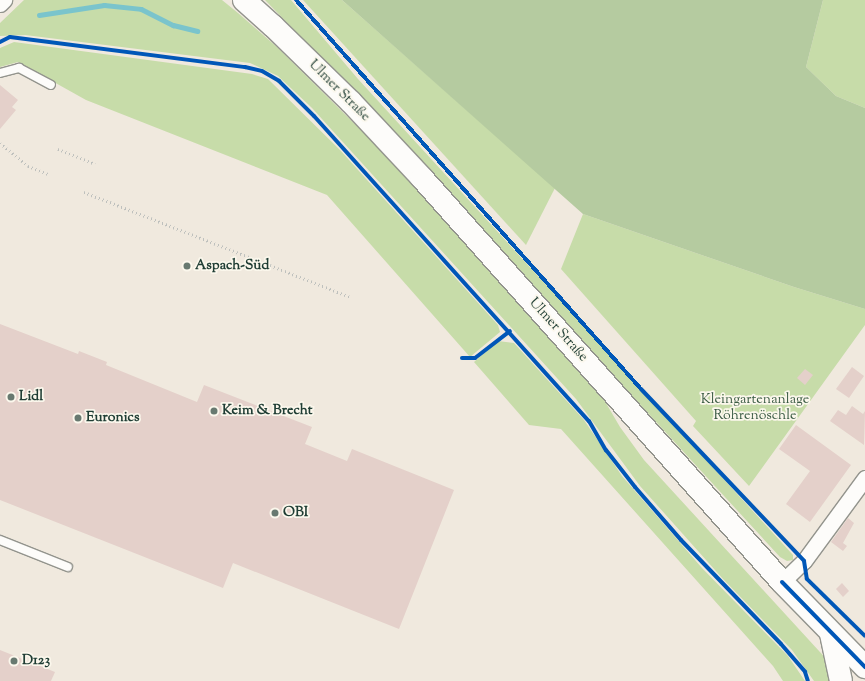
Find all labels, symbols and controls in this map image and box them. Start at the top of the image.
street label: Ulmer Straße [305,57,373,125]
place label: Aspach-Süd [195,258,269,274]
marker: Aspach-Süd [182,261,192,271]
street label: Ulmer Straße [525,295,591,365]
place label: Lidl [19,389,43,405]
marker: Lidl [6,392,16,402]
park label: Kleingartenanlage Röhrenöschle [701,392,809,424]
place label: Keim & Brecht [222,403,313,419]
marker: Keim & Brecht [209,406,219,416]
place label: Euronics [86,410,139,426]
marker: Euronics [73,413,83,423]
place label: OBI [283,505,308,521]
marker: OBI [270,508,280,518]
place label: D123 [22,653,50,669]
marker: D123 [9,656,19,666]

